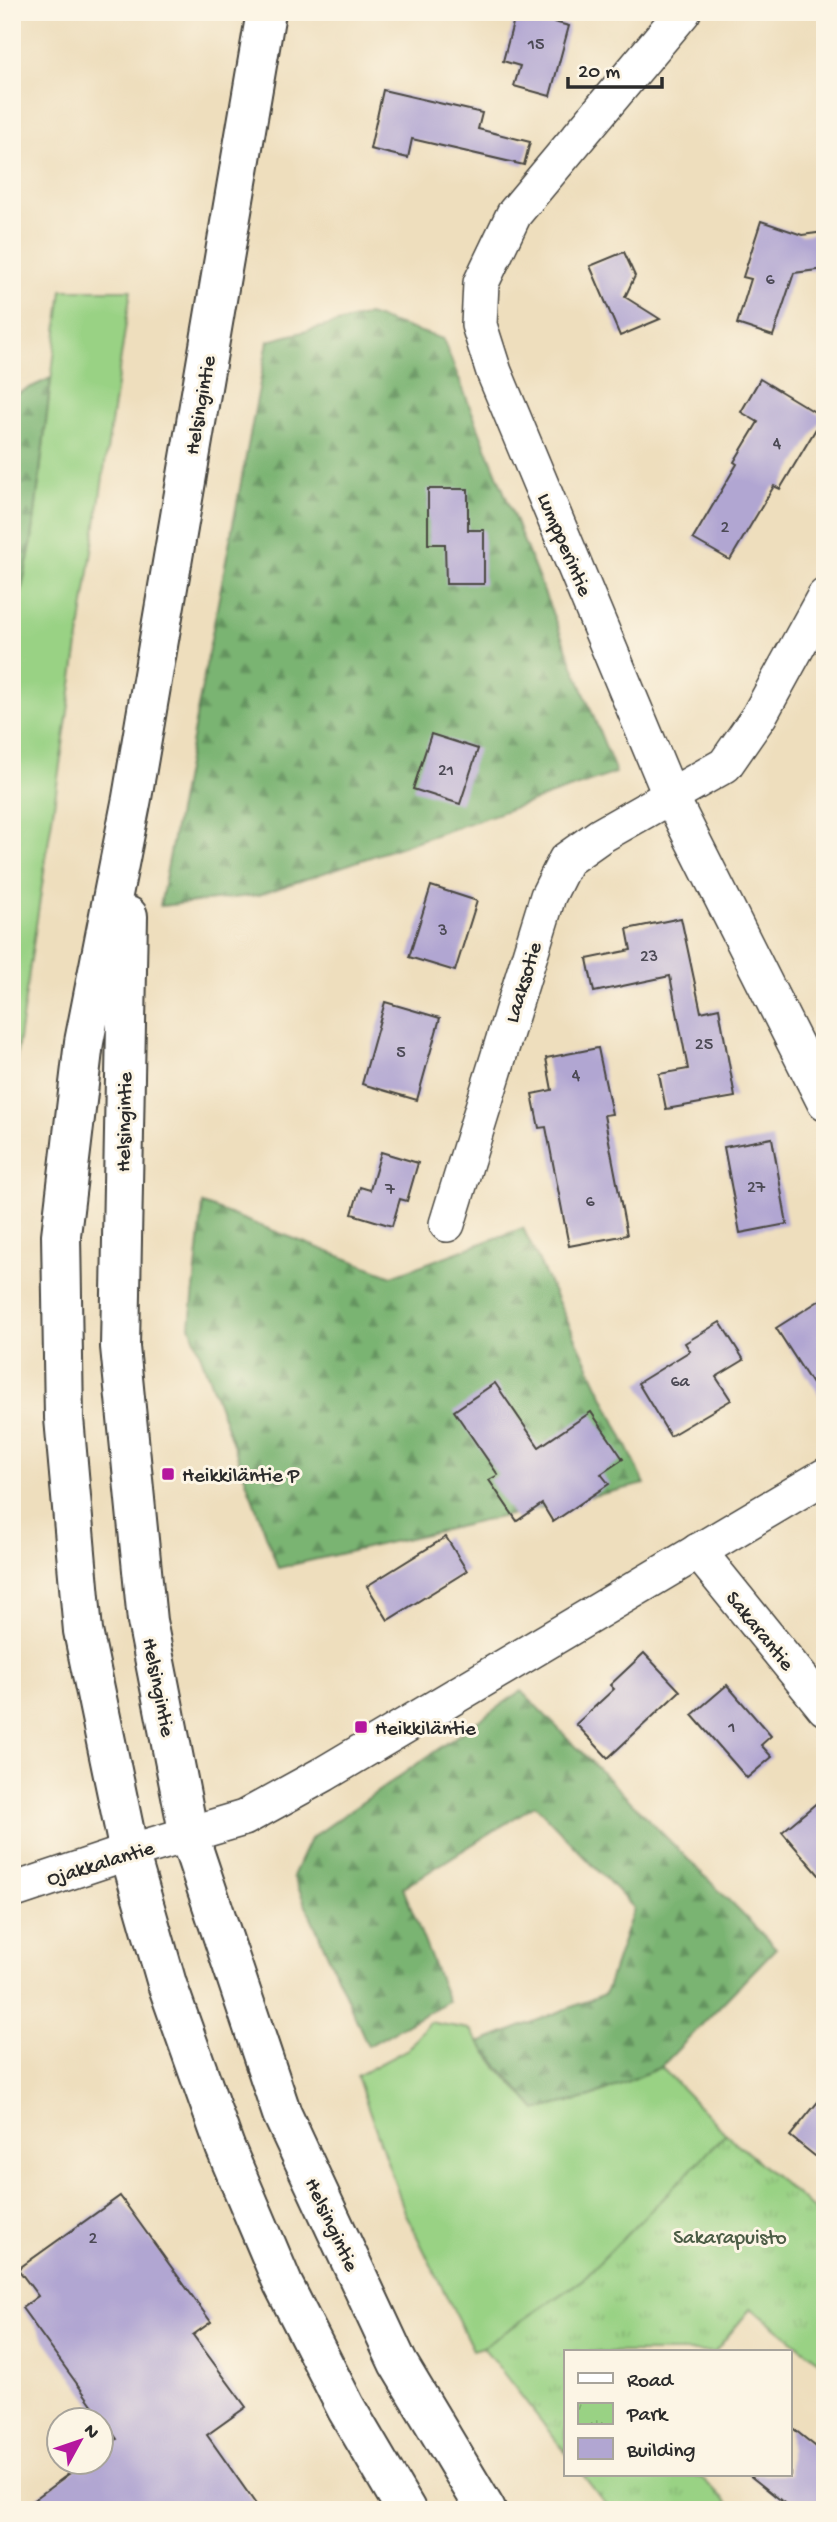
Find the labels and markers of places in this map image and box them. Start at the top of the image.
place label: Heikkiläntie P [182,1465,300,1490]
marker: Heikkiläntie P [160,1466,176,1482]
place label: Heikkiläntie [375,1718,477,1743]
marker: Heikkiläntie [353,1719,369,1735]

